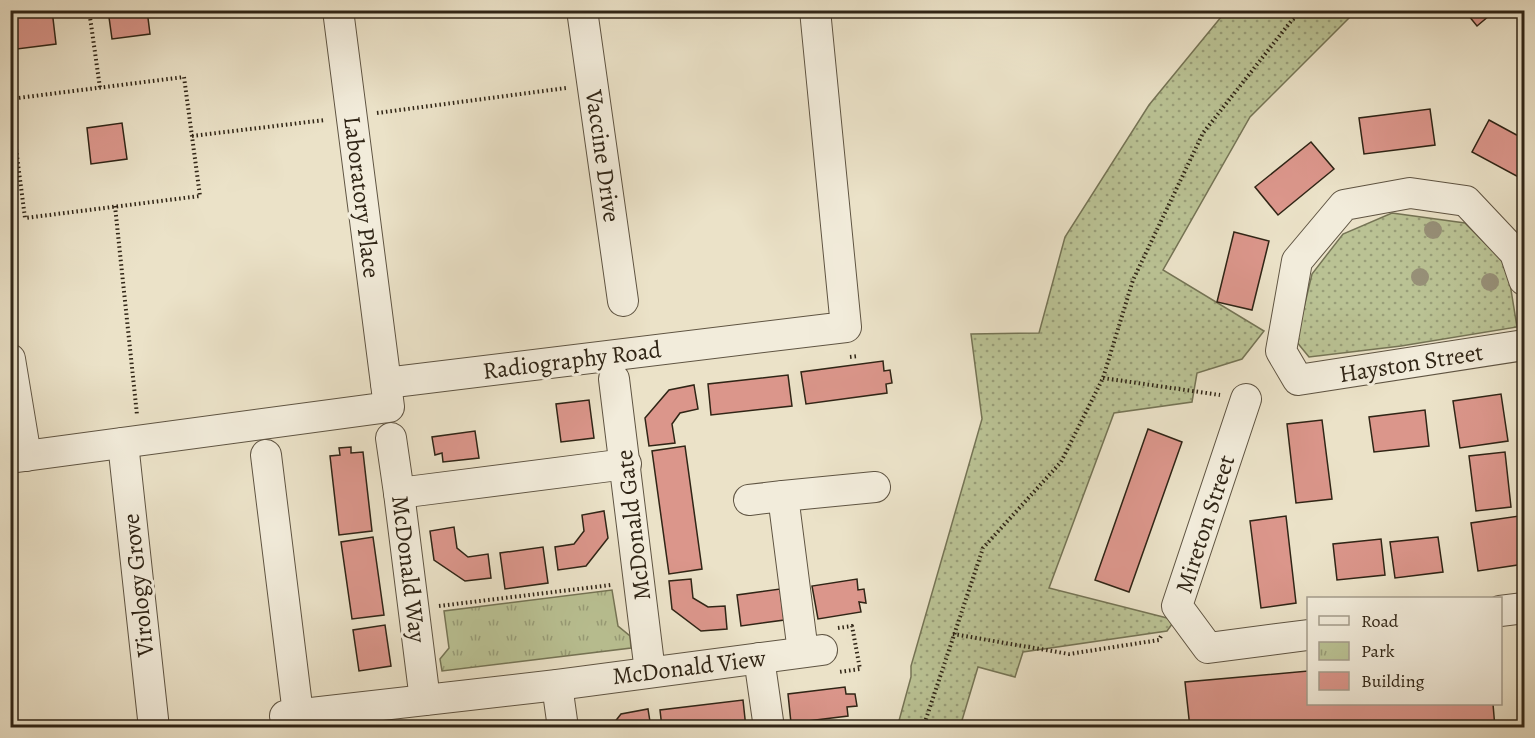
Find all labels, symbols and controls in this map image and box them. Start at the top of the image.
street label: Vaccine Drive [578,87,628,224]
street label: Laboratory Place [336,114,388,280]
street label: Radiography Road [481,333,663,387]
street label: Hayston Street [1337,336,1485,390]
street label: McDonald Gate [608,448,658,602]
street label: Mireton Street [1168,451,1242,597]
street label: McDonald Way [384,494,434,645]
street label: Virology Grove [115,512,162,659]
legend [1307,597,1502,705]
text: Road [1361,609,1399,633]
text: Park [1361,639,1395,663]
street label: McDonald View [611,642,767,692]
text: Building [1361,669,1425,693]

